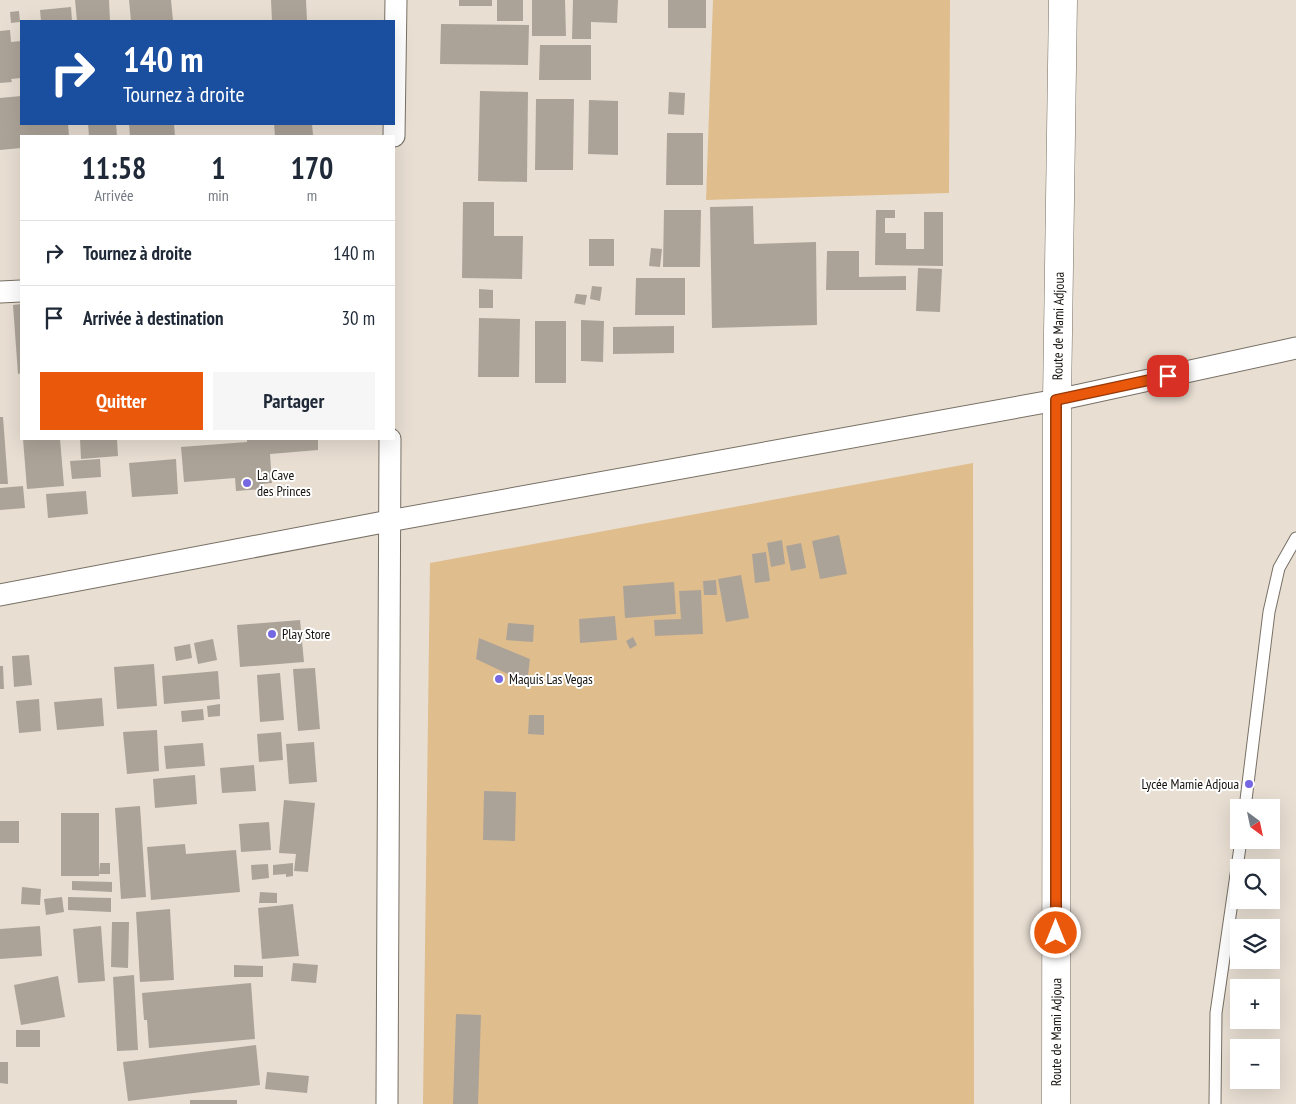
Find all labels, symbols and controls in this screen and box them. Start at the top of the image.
text: 140 m [123,36,204,82]
icon: right [40,40,105,105]
text: Tournez à droite [123,80,245,108]
text: 11:58 [82,148,146,187]
text: 1 [211,148,226,187]
text: 170 [290,148,333,187]
text: Arrivée [94,185,134,205]
text: min [208,185,229,205]
text: m [307,185,317,205]
icon: right [40,239,68,267]
text: Tournez à droite [83,241,192,265]
text: 140 m [333,241,375,265]
street label: Route de Mami Adjoua [1048,272,1068,380]
icon: arrive [40,304,68,332]
text: Arrivée à destination [83,306,224,330]
text: 30 m [342,306,375,330]
pin [1147,355,1189,397]
icon: arrive [1154,362,1182,390]
button: Quitter [40,372,203,430]
button: Partager [213,372,375,430]
place label: La Cave des Princes [257,466,311,500]
marker: La Cave des Princes [241,477,253,489]
place label: Play Store [282,625,331,643]
marker: Play Store [266,628,278,640]
place label: Maquis Las Vegas [509,670,593,688]
marker: Maquis Las Vegas [493,673,505,685]
place label: Lycée Mamie Adjoua [1141,775,1239,793]
marker: Lycée Mamie Adjoua [1243,778,1255,790]
north arrow [1230,799,1280,849]
map controls [1230,799,1280,1089]
button: search [1230,859,1280,909]
position arrow [1029,906,1081,958]
button: layers [1230,919,1280,969]
street label: Route de Mami Adjoua [1047,978,1065,1086]
button: + [1230,979,1280,1029]
button: − [1230,1039,1280,1089]

